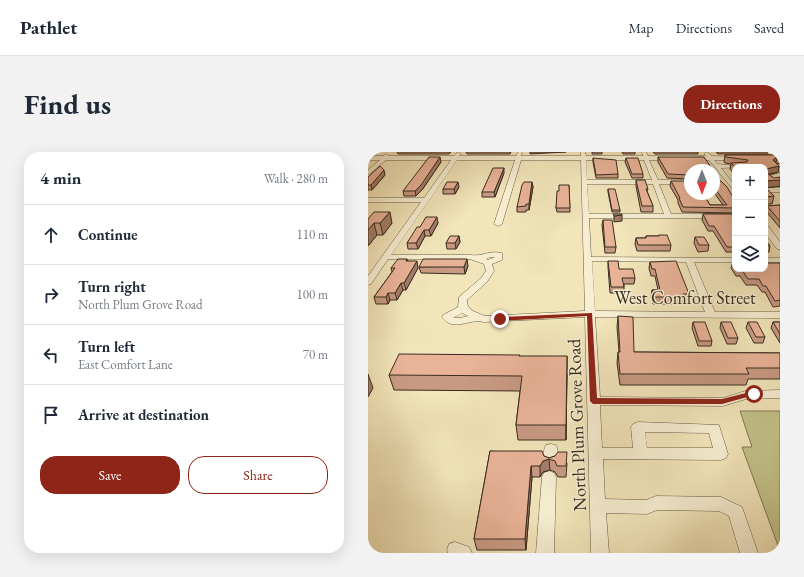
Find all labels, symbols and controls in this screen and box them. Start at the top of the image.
text: Pathlet [20,15,77,40]
text: Map [628,19,654,37]
text: Directions [676,19,732,37]
text: Saved [754,19,784,37]
button: Directions [683,85,780,123]
text: Find us [24,86,111,122]
north arrow [684,164,720,200]
map controls [732,164,768,272]
button: + [732,164,768,200]
text: 4 min [40,167,81,189]
text: Walk · 280 m [264,170,328,187]
button: − [732,200,768,236]
icon: ahead [40,224,62,246]
text: Continue [78,225,138,244]
text: 110 m [297,226,328,243]
button: layers [732,236,768,272]
text: Turn right [78,277,146,296]
icon: right [40,284,62,306]
text: 100 m [297,286,328,303]
street label: West Comfort Street [614,286,756,309]
text: North Plum Grove Road [78,296,203,313]
route end [491,310,509,328]
text: Turn left [78,337,135,356]
street label: North Plum Grove Road [562,338,591,512]
icon: left [40,344,62,366]
text: 70 m [303,346,328,363]
text: East Comfort Lane [78,356,173,373]
route start [745,385,763,403]
icon: arrive [40,404,62,426]
text: Arrive at destination [78,405,209,424]
button: Save [40,456,180,494]
button: Share [188,456,328,494]

